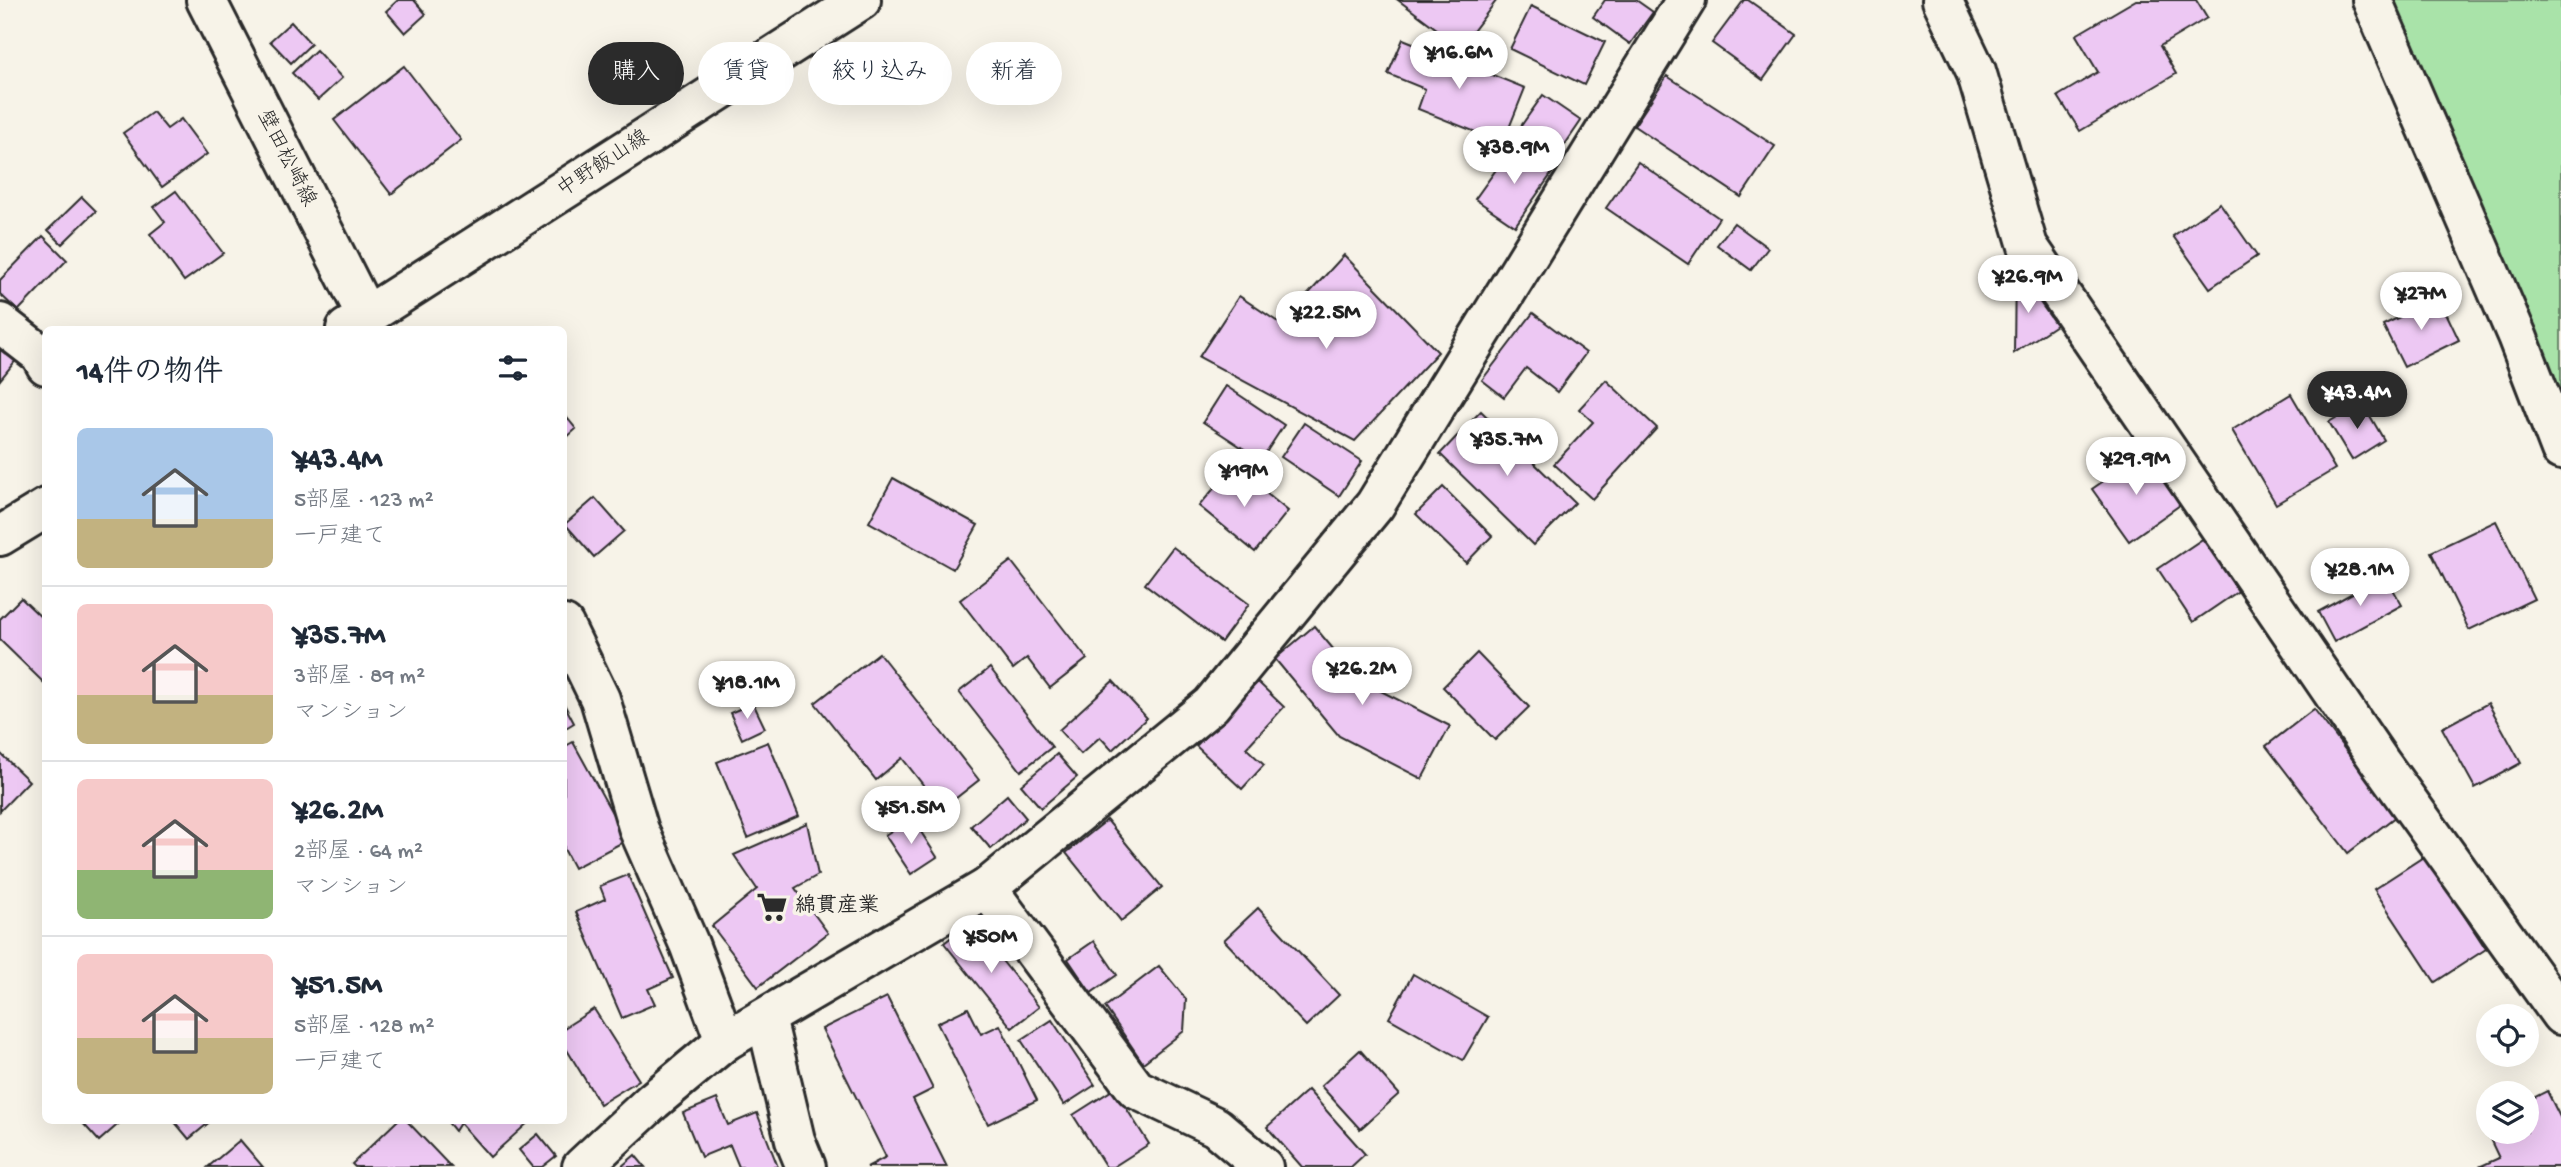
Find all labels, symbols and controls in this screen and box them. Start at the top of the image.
pin: ¥16.6M [1402,32,1516,91]
text: ¥16.6M [1426,40,1492,67]
chip: 購入 [588,42,684,105]
chip: 賃貸 [698,42,794,105]
chip: 絞り込み [808,42,952,105]
chip: 新着 [966,42,1062,105]
street label: 壁田松崎線 [250,106,322,211]
street label: 中野飯山線 [552,124,655,204]
pin: ¥38.9M [1457,127,1571,186]
text: ¥38.9M [1479,135,1549,162]
pin: ¥26.9M [1971,256,2085,315]
text: ¥26.9M [1994,264,2062,291]
pin: ¥27M [2380,272,2462,332]
text: ¥27M [2396,281,2446,308]
pin: ¥22.5M [1269,292,1383,351]
text: ¥22.5M [1292,300,1360,327]
icon: filters [494,349,532,387]
text: 14件の物件 [77,357,223,392]
pin: ¥43.4M [2300,372,2414,431]
text: ¥43.4M [2323,380,2391,407]
pin: ¥35.7M [1450,419,1564,478]
text: ¥35.7M [1472,427,1542,454]
pin: ¥29.9M [2079,438,2193,497]
text: ¥43.4M [294,444,382,479]
text: ¥29.9M [2102,446,2170,473]
pin: ¥19M [1203,449,1285,509]
icon: home [133,456,217,540]
text: ¥19M [1220,458,1268,485]
text: 5部屋 · 123 m² [294,488,434,515]
text: 一戸建て [294,524,386,551]
pin: ¥28.1M [2303,548,2417,608]
text: ¥28.1M [2326,557,2394,584]
text: ¥35.7M [294,620,385,655]
icon: home [133,632,217,716]
pin: ¥26.2M [1305,648,1419,707]
text: ¥26.2M [1328,656,1396,683]
pin: ¥18.1M [690,662,804,721]
text: 3部屋 · 89 m² [294,664,425,691]
text: ¥18.1M [714,670,780,697]
text: マンション [294,700,408,727]
pin: ¥51.5M [854,786,968,846]
text: ¥26.2M [294,795,383,830]
text: ¥51.5M [877,795,945,822]
icon: home [133,807,217,891]
text: 2部屋 · 64 m² [294,839,423,866]
text: マンション [294,875,408,902]
supermarket icon: 綿貫産業 [755,890,789,924]
place label: 綿貫産業 [795,893,879,920]
pin: ¥50M [950,916,1032,975]
text: ¥50M [965,924,1017,951]
text: ¥51.5M [294,970,382,1005]
icon: home [133,982,217,1066]
map controls [2476,1004,2539,1144]
button: locate [2476,1004,2539,1067]
text: 5部屋 · 128 m² [294,1014,434,1041]
text: 一戸建て [294,1050,386,1077]
button: layers [2476,1081,2539,1144]

